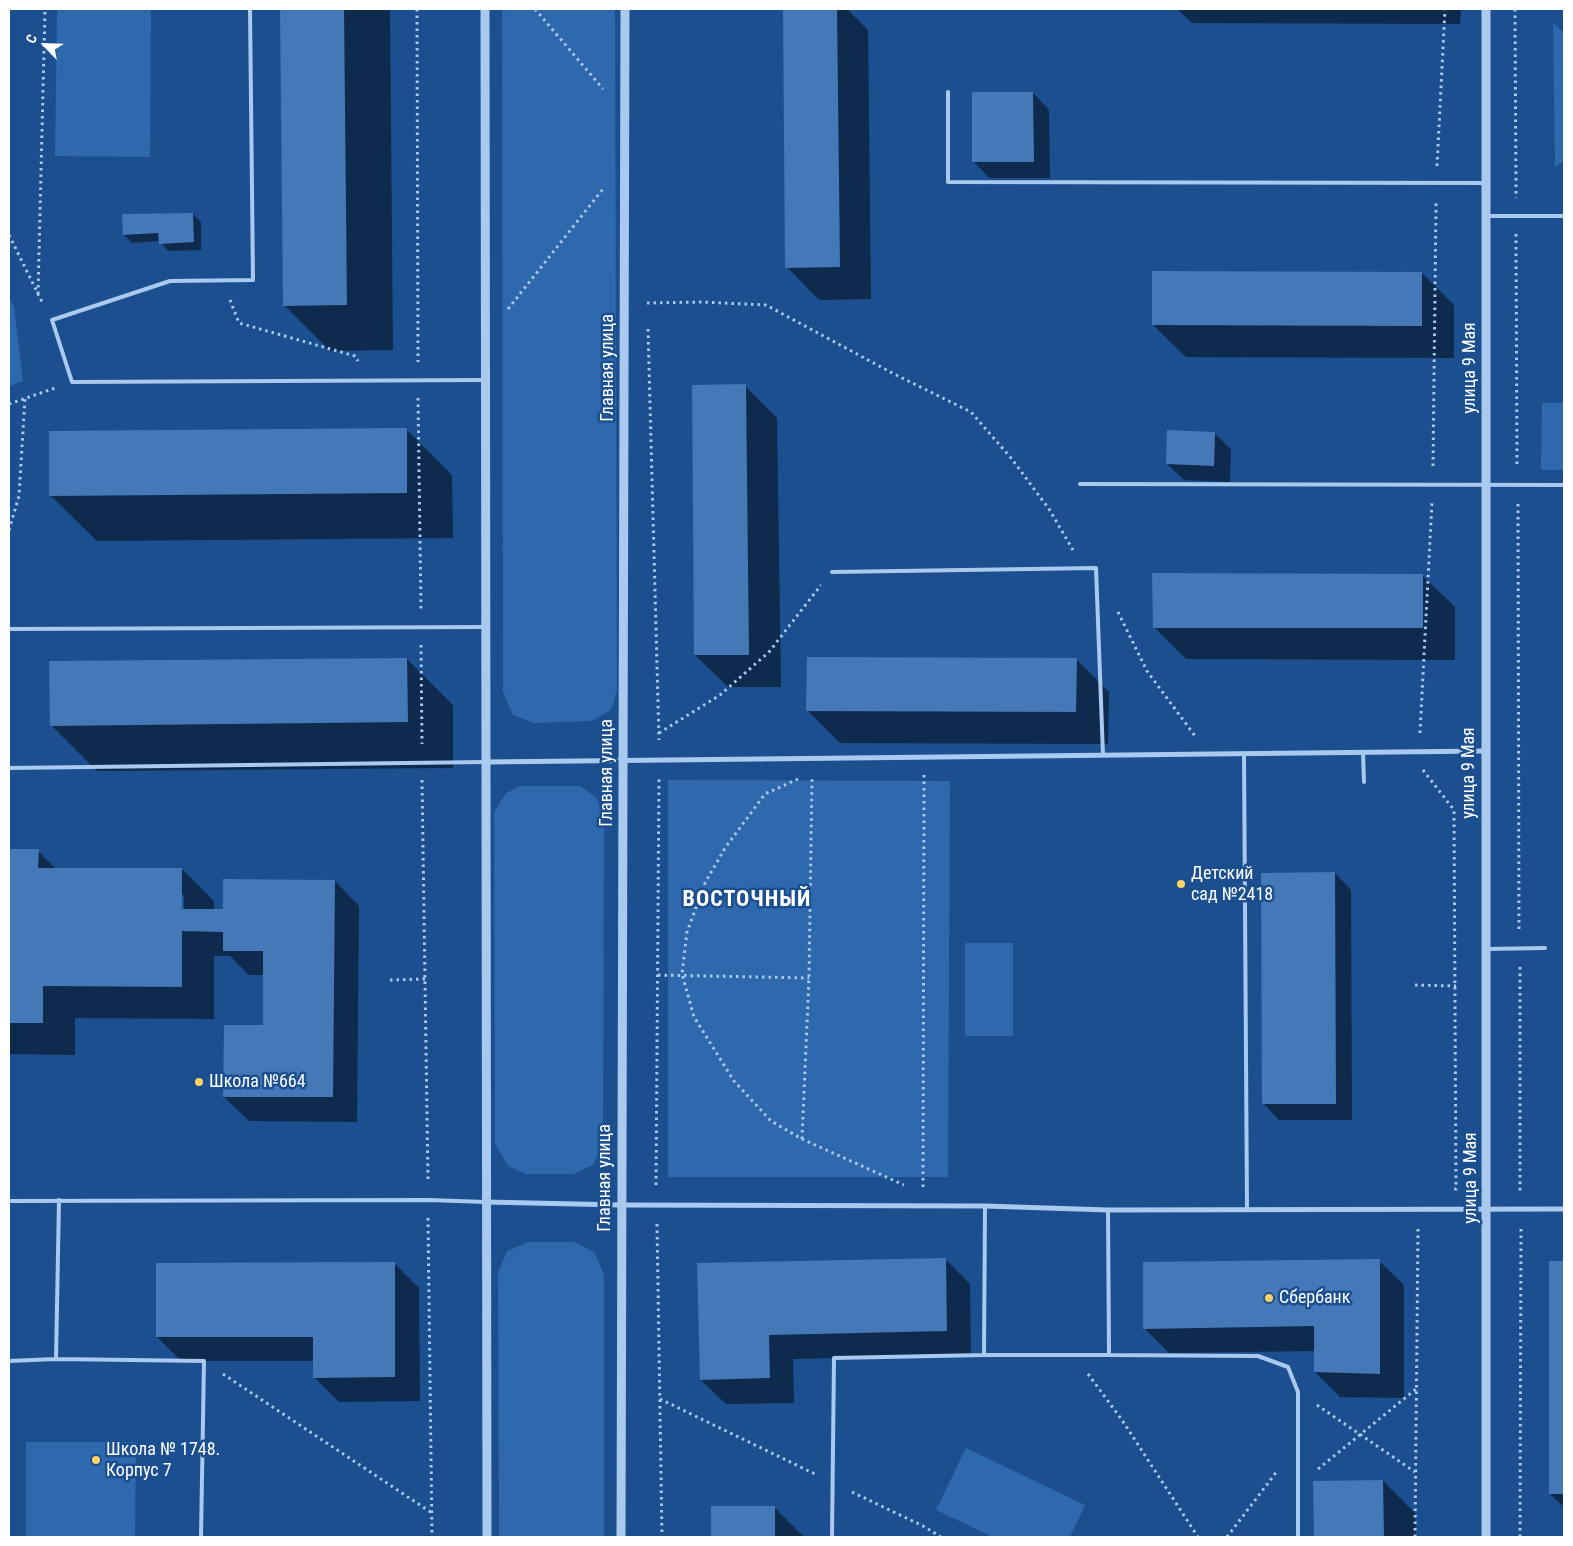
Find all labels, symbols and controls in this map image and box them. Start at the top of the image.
north arrow [20,20,70,70]
text: С [22,32,40,46]
street label: Главная улица [597,314,619,422]
street label: улица 9 Мая [1459,322,1481,414]
street label: Главная улица [596,719,618,827]
street label: улица 9 Мая [1458,727,1480,819]
place label: Детский сад №2418 [1191,863,1273,906]
marker: Детский сад №2418 [1175,878,1187,890]
district label: ВОСТОЧНЫЙ [681,887,813,913]
place label: Школа №664 [209,1071,306,1093]
marker: Школа №664 [193,1076,205,1088]
street label: Главная улица [594,1124,616,1232]
street label: улица 9 Мая [1460,1132,1482,1224]
place label: Сбербанк [1279,1287,1350,1309]
marker: Сбербанк [1263,1292,1275,1304]
place label: Школа № 1748. Корпус 7 [106,1439,220,1482]
marker: Школа № 1748. Корпус 7 [90,1454,102,1466]

